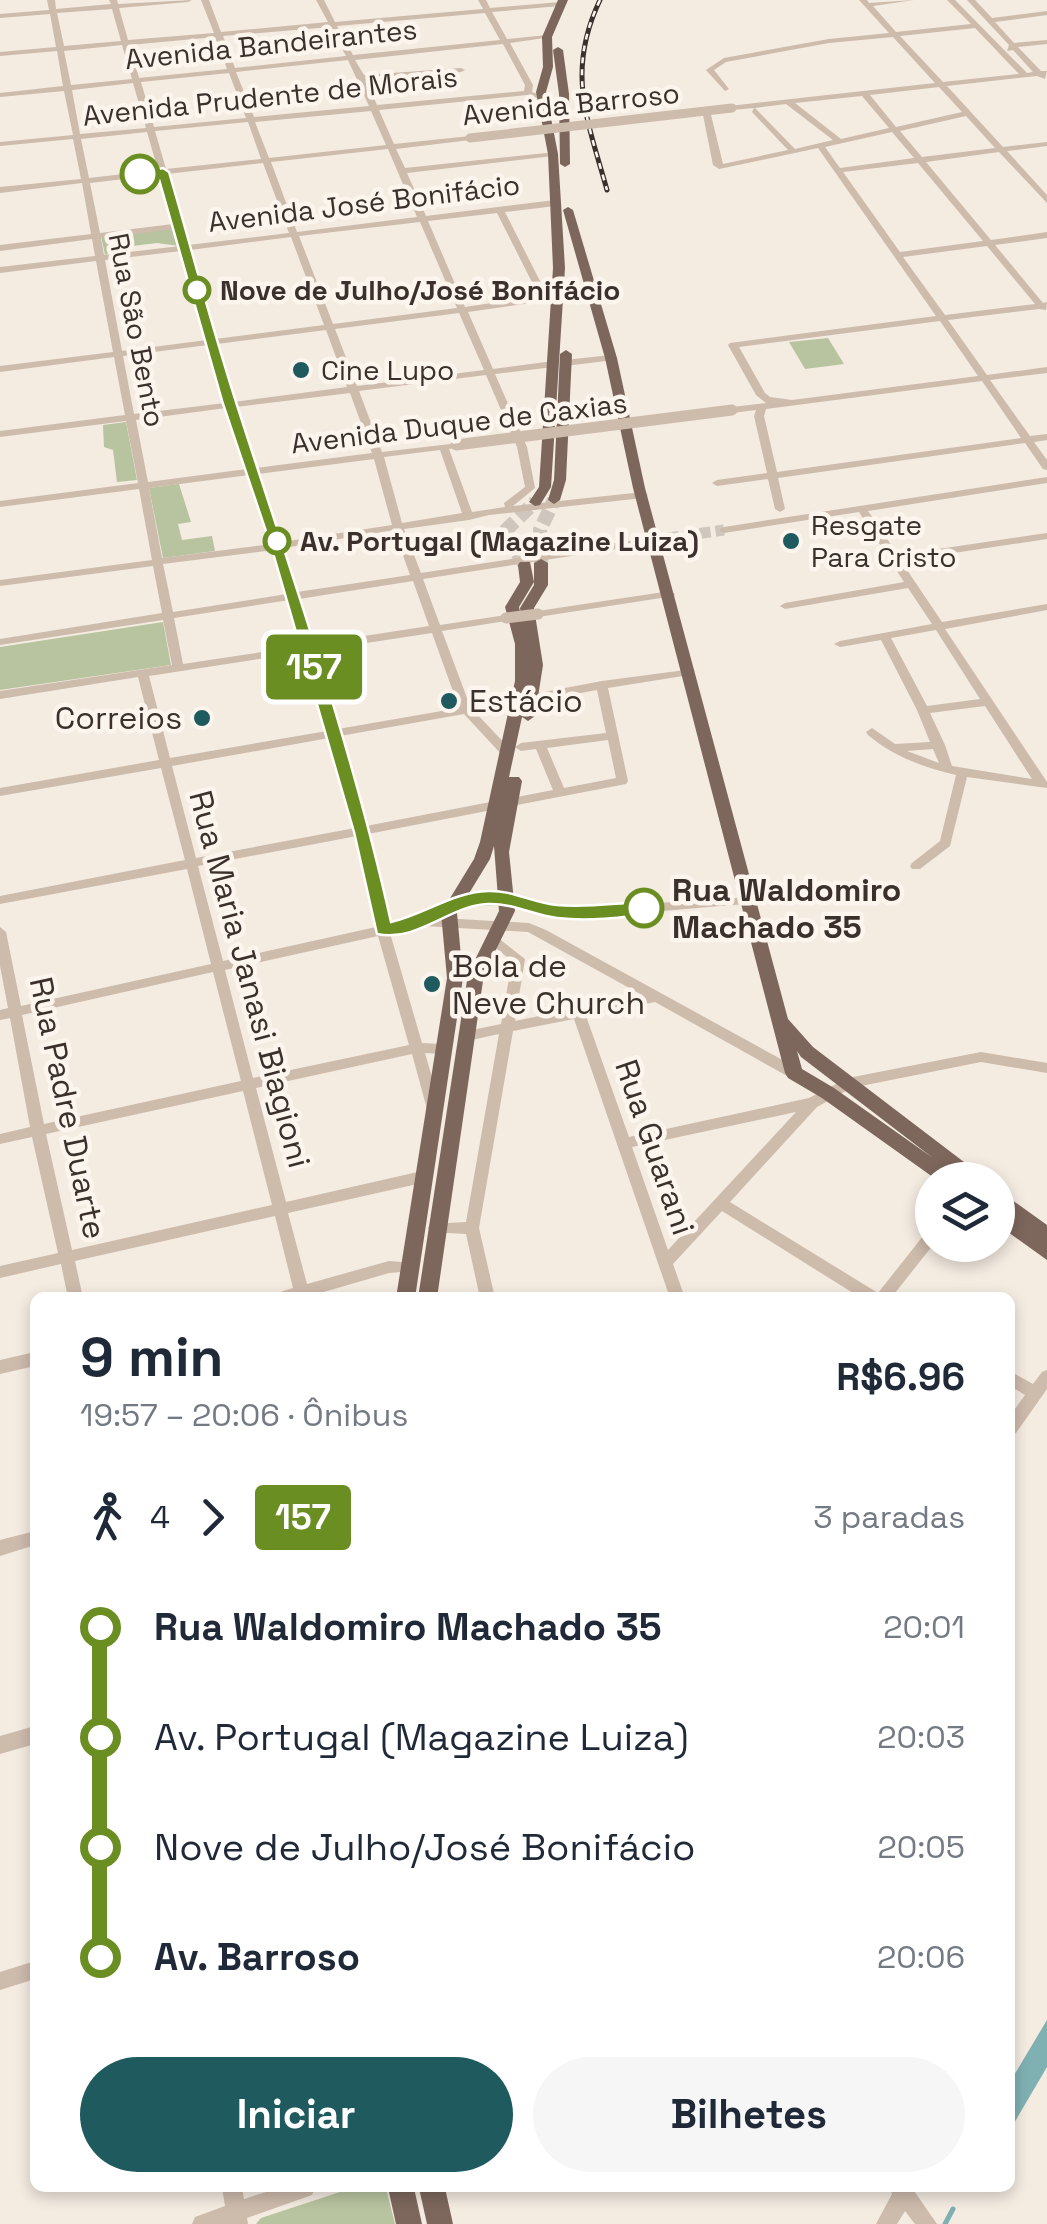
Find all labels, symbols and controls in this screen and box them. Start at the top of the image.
street label: Avenida Bandeirantes [123,11,419,77]
street label: Avenida Prudente de Morais [81,58,459,134]
street label: Avenida Barroso [461,75,681,133]
unlabelled marker [121,155,159,193]
street label: Avenida José Bonifácio [206,166,522,240]
street label: Rua São Bento [101,230,173,430]
place label: Nove de Julho/José Bonifácio [220,272,620,308]
marker: Nove de Julho/José Bonifácio [184,277,210,303]
place label: Cine Lupo [321,352,454,388]
marker: Cine Lupo [290,359,312,381]
street label: Avenida Duque de Caxias [289,385,629,461]
place label: Resgate Para Cristo [811,507,957,575]
place label: Av. Portugal (Magazine Luiza) [300,523,699,559]
marker: Av. Portugal (Magazine Luiza) [264,528,290,554]
marker: Resgate Para Cristo [780,530,802,552]
line badge: 157 [256,634,372,700]
text: 157 [286,645,342,689]
place label: Estácio [469,681,583,721]
marker: Estácio [438,690,460,712]
place label: Correios [55,698,182,738]
marker: Correios [191,707,213,729]
street label: Rua Maria Janasi Biagioni [180,786,320,1172]
place label: Rua Waldomiro Machado 35 [672,870,901,947]
marker: Rua Waldomiro Machado 35 [625,889,663,927]
place label: Bola de Neve Church [452,946,645,1023]
street label: Rua Padre Duarte [21,973,115,1243]
marker: Bola de Neve Church [421,973,443,995]
street label: Rua Guarani [606,1054,704,1240]
map controls [915,1162,1015,1262]
button: layers [915,1162,1015,1262]
text: 9 min [80,1322,223,1392]
text: R$6.96 [836,1353,965,1401]
text: 19:57 – 20:06 · Ônibus [80,1395,408,1435]
icon: walk [80,1490,135,1545]
icon: forward [185,1490,240,1545]
text: 157 [275,1495,331,1539]
text: 4 [150,1497,170,1537]
text: 3 paradas [813,1497,965,1537]
text: Rua Waldomiro Machado 35 [154,1603,662,1651]
text: 20:01 [883,1607,965,1647]
text: Av. Portugal (Magazine Luiza) [154,1713,688,1761]
text: 20:03 [877,1717,965,1757]
text: Nove de Julho/José Bonifácio [154,1823,695,1871]
text: 20:05 [877,1827,965,1867]
text: Av. Barroso [154,1933,360,1981]
text: 20:06 [877,1937,965,1977]
button: Iniciar [80,2057,513,2172]
button: Bilhetes [533,2057,965,2172]

